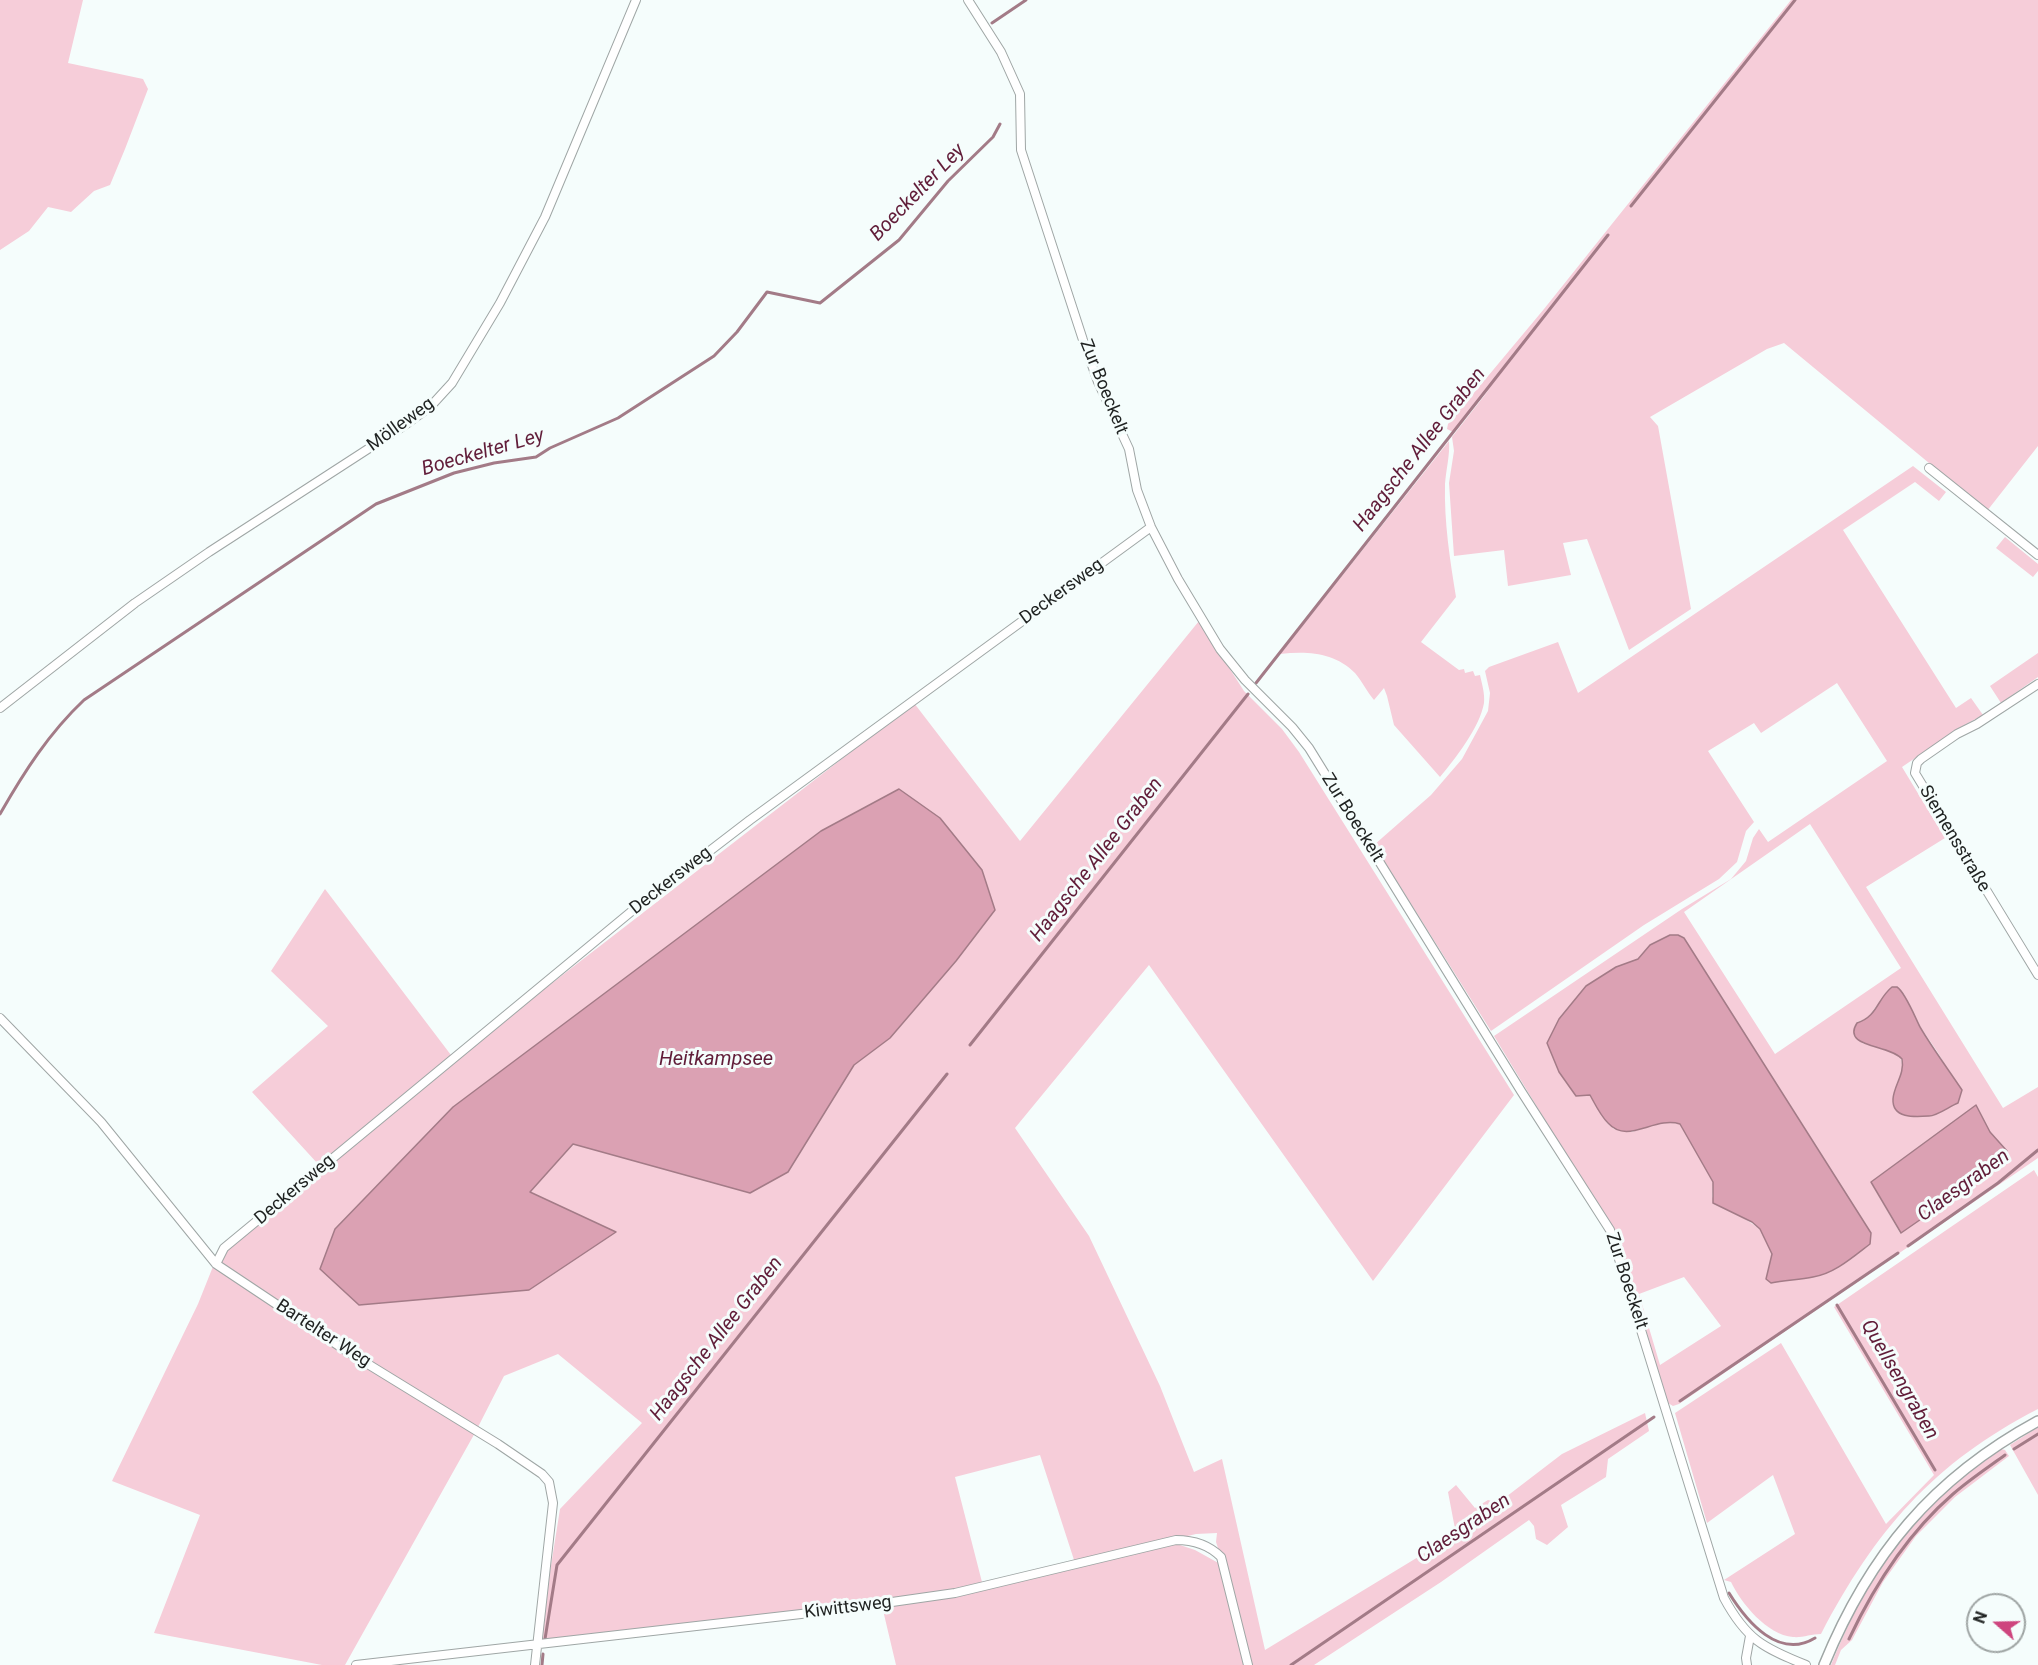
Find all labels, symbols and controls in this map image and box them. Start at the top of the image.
water label: Boeckelter Ley [866,139,970,247]
street label: Zur Boeckelt [1074,336,1132,438]
water label: Haagsche Allee Graben [1349,363,1491,537]
street label: Mölleweg [363,393,439,457]
water label: Boeckelter Ley [419,424,547,482]
street label: Deckersweg [1016,555,1108,629]
street label: Zur Boeckelt [1316,770,1388,866]
water label: Haagsche Allee Graben [1026,773,1168,947]
street label: Siemensstraße [1914,782,1994,896]
street label: Deckersweg [626,842,716,920]
water label: Heitkampsee [659,1048,773,1072]
water label: Claesgraben [1913,1145,2015,1227]
street label: Deckersweg [251,1150,339,1230]
street label: Zur Boeckelt [1600,1230,1652,1332]
water label: Haagsche Allee Graben [646,1252,788,1426]
street label: Bartelter Weg [272,1295,374,1373]
water label: Quellsengraben [1855,1316,1943,1444]
water label: Claesgraben [1413,1489,1515,1569]
street label: Kiwittsweg [803,1592,893,1624]
north arrow [1966,1593,2026,1653]
text: N [1970,1609,1991,1626]

